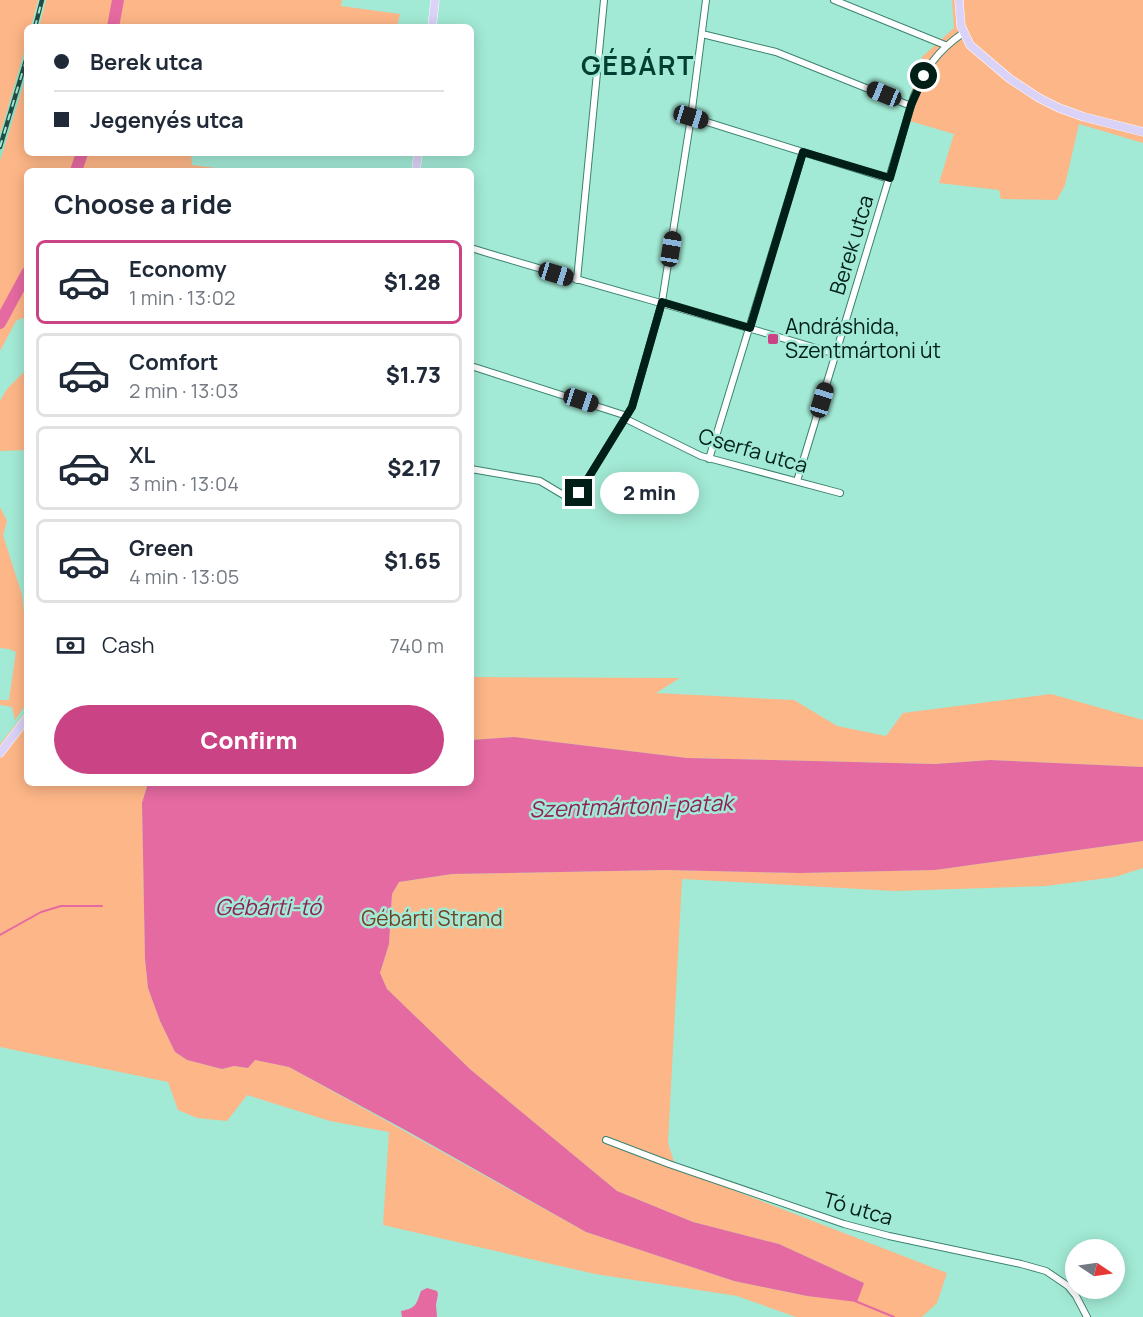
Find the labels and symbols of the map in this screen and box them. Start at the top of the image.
district label: GÉBÁRT [581,46,695,83]
route start [910,62,937,89]
car [864,79,904,109]
car [671,103,711,131]
street label: Berek utca [823,191,880,298]
car [659,230,683,268]
car [536,260,576,288]
place label: Andráshida, Szentmártoni út [785,312,941,364]
marker: Andráshida, Szentmártoni út [766,332,780,346]
car [808,380,836,420]
car [561,386,601,414]
street label: Cserfa utca [695,421,811,479]
callout: 2 min [600,472,699,514]
route end [565,479,592,506]
water label: Szentmártoni-patak [529,787,736,825]
water label: Gébárti-tó [215,892,323,922]
park label: Gébárti Strand [361,904,503,932]
street label: Tó utca [820,1185,896,1231]
north arrow [1065,1239,1125,1299]

